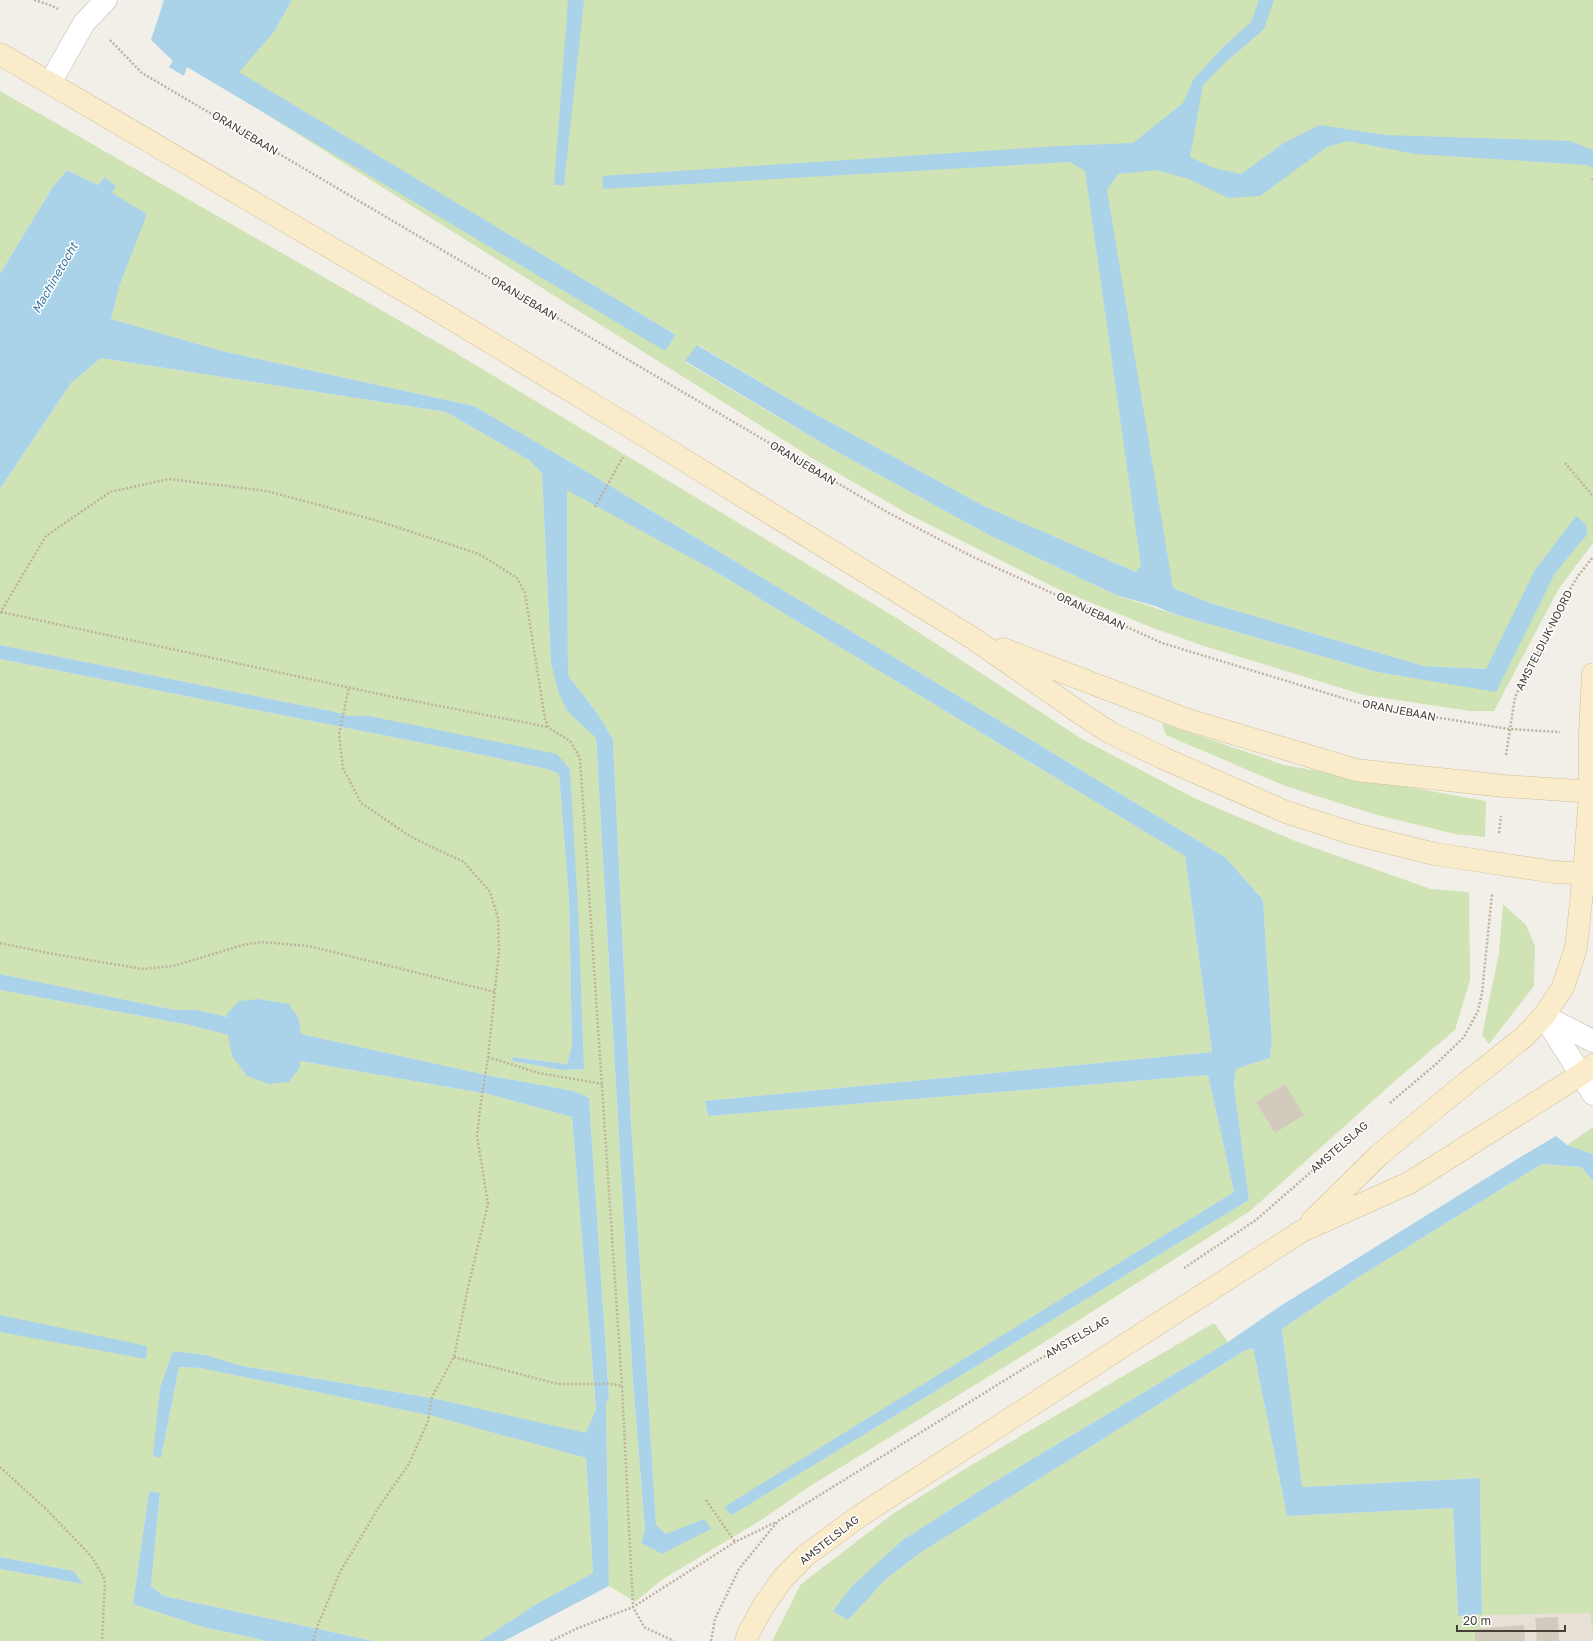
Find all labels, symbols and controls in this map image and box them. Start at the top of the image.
street label: ORANJEBAAN [210,108,281,157]
water label: Machinetocht [28,239,81,316]
street label: ORANJEBAAN [489,273,560,322]
street label: ORANJEBAAN [768,438,839,487]
street label: AMSTELDIJK NOORD [1513,587,1575,692]
street label: ORANJEBAAN [1055,589,1128,632]
street label: ORANJEBAAN [1361,696,1437,723]
street label: AMSTELSLAG [1307,1118,1370,1175]
street label: AMSTELSLAG [1042,1313,1111,1360]
street label: AMSTELSLAG [796,1512,861,1567]
scale bar [1457,1607,1565,1633]
text: 20 m [1463,1613,1491,1628]

